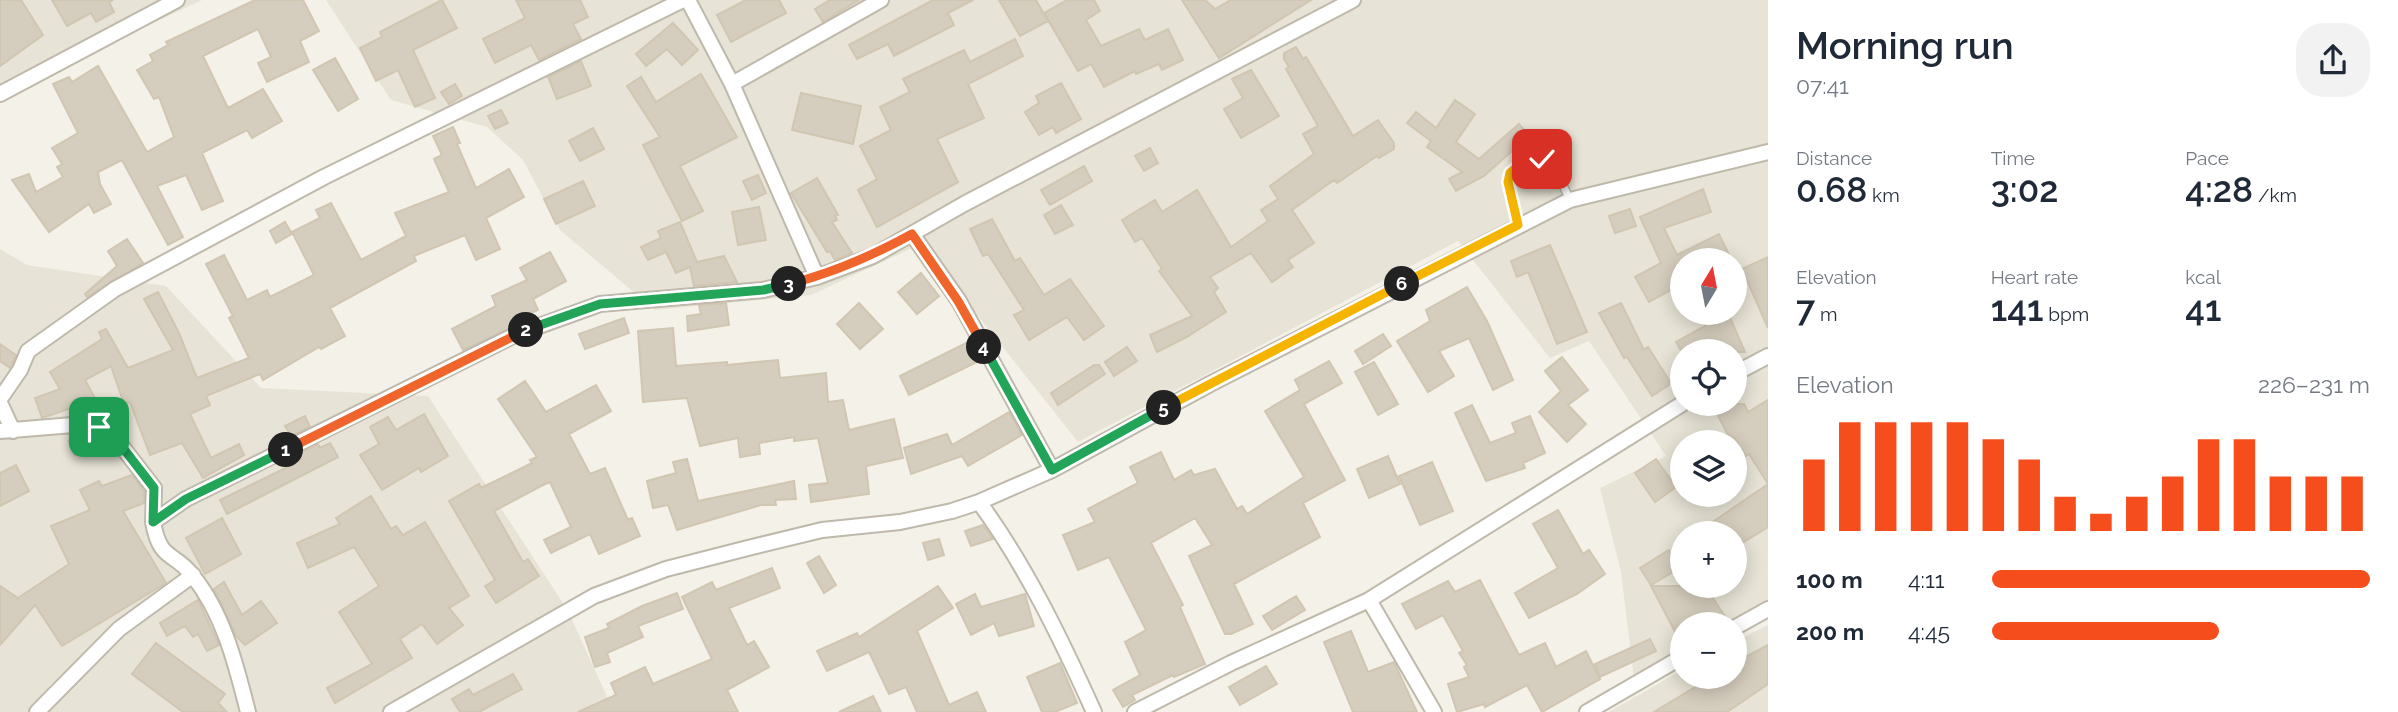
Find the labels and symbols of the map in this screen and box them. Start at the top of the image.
pin [1512,129,1572,189]
north arrow [1670,248,1746,326]
pin: 3 [772,266,806,302]
pin: 6 [1384,266,1420,302]
pin: 2 [508,312,544,348]
pin: 4 [967,330,1002,364]
pin: 5 [1146,390,1182,426]
pin [69,397,129,457]
pin: 1 [268,433,304,468]

